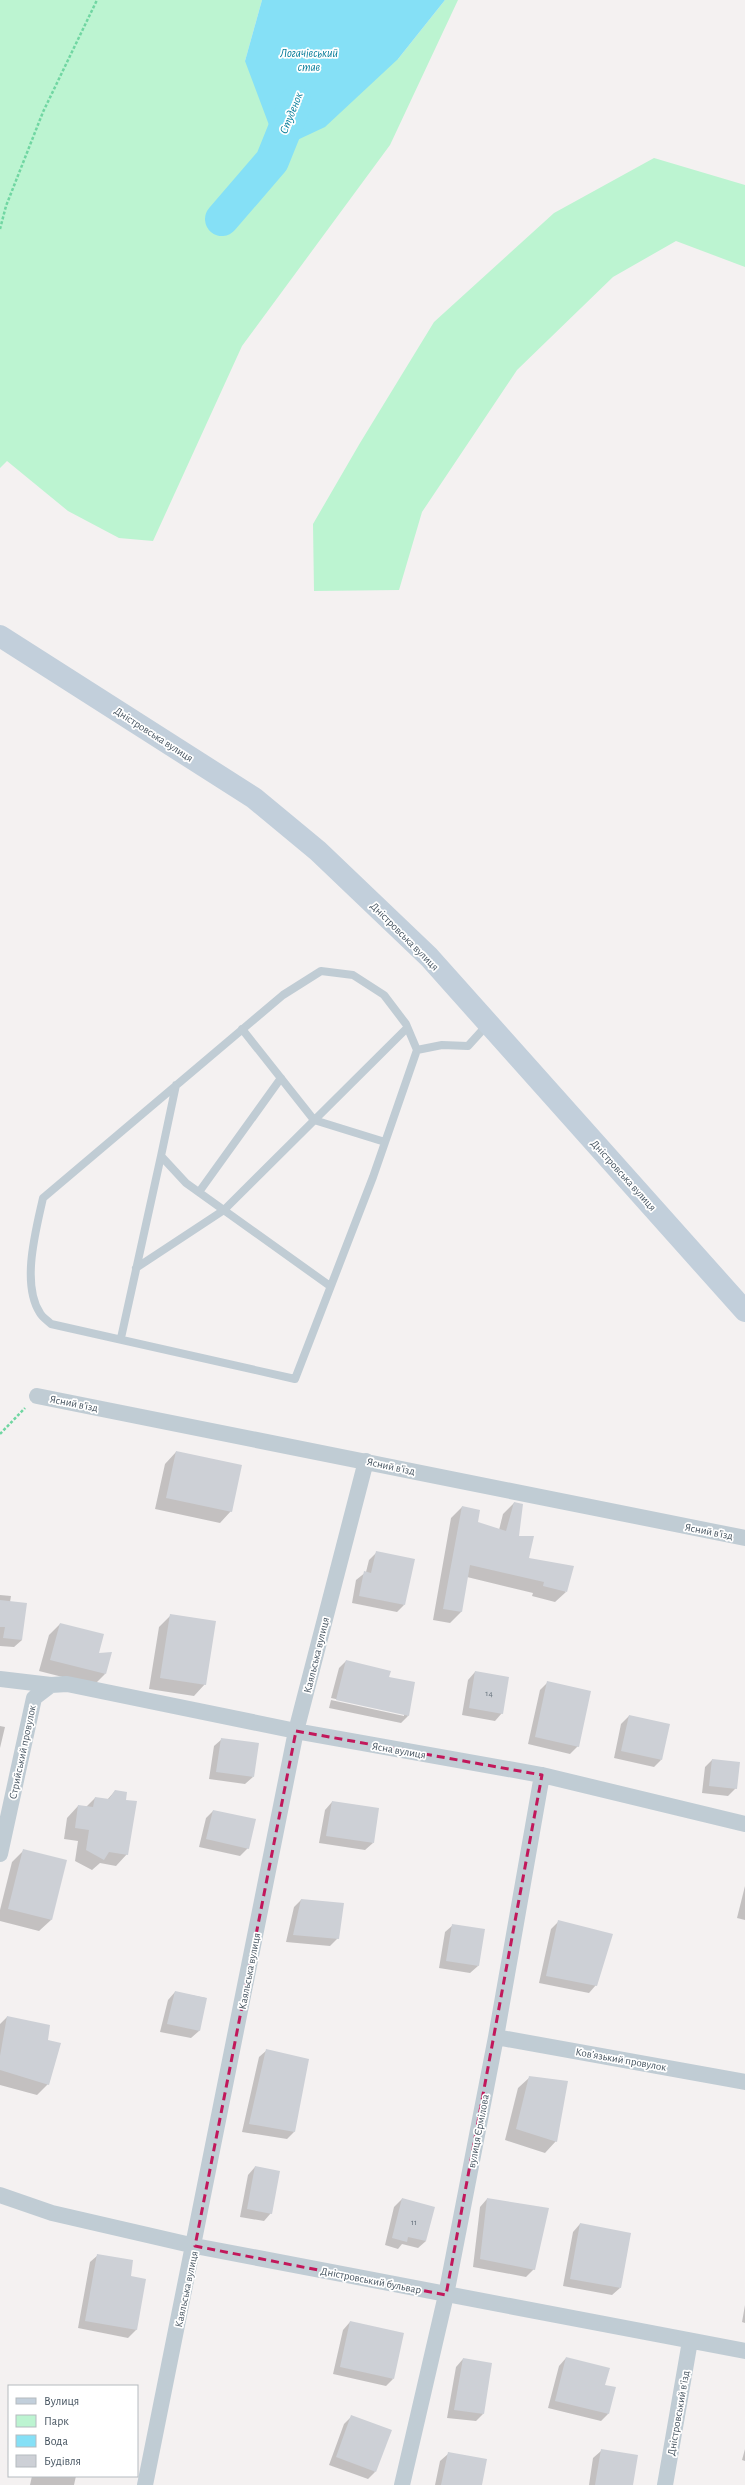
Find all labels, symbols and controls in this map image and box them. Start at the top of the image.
water label: Логачівський став [279,47,338,73]
water label: Студенок [277,90,305,136]
street label: Дністровська вулиця [112,705,195,764]
street label: Дністровська вулиця [368,900,441,973]
street label: Дністровська вулиця [589,1138,658,1213]
street label: Ясний в'їзд [49,1393,99,1414]
street label: Ясний в'їзд [366,1456,416,1477]
street label: Ясний в'їзд [684,1521,734,1542]
street label: Каяльська вулиця [302,1616,331,1694]
house number: 14 [485,1689,493,1698]
street label: Стрийський провулок [7,1704,38,1800]
street label: Ясна вулиця [371,1740,427,1761]
street label: Каяльська вулиця [237,1932,262,2010]
street label: Ков'язький провулок [575,2046,667,2073]
street label: вулиця Єрмілова [466,2093,491,2169]
house number: 11 [411,2218,417,2227]
street label: Каяльська вулиця [173,2250,200,2328]
street label: Дністровський бульвар [320,2265,423,2296]
street label: Дністровський в'їзд [666,2369,691,2457]
legend [8,2385,138,2477]
text: Вулиця [44,2395,79,2408]
text: Парк [44,2415,69,2427]
text: Вода [44,2435,68,2447]
text: Будівля [44,2455,81,2468]

